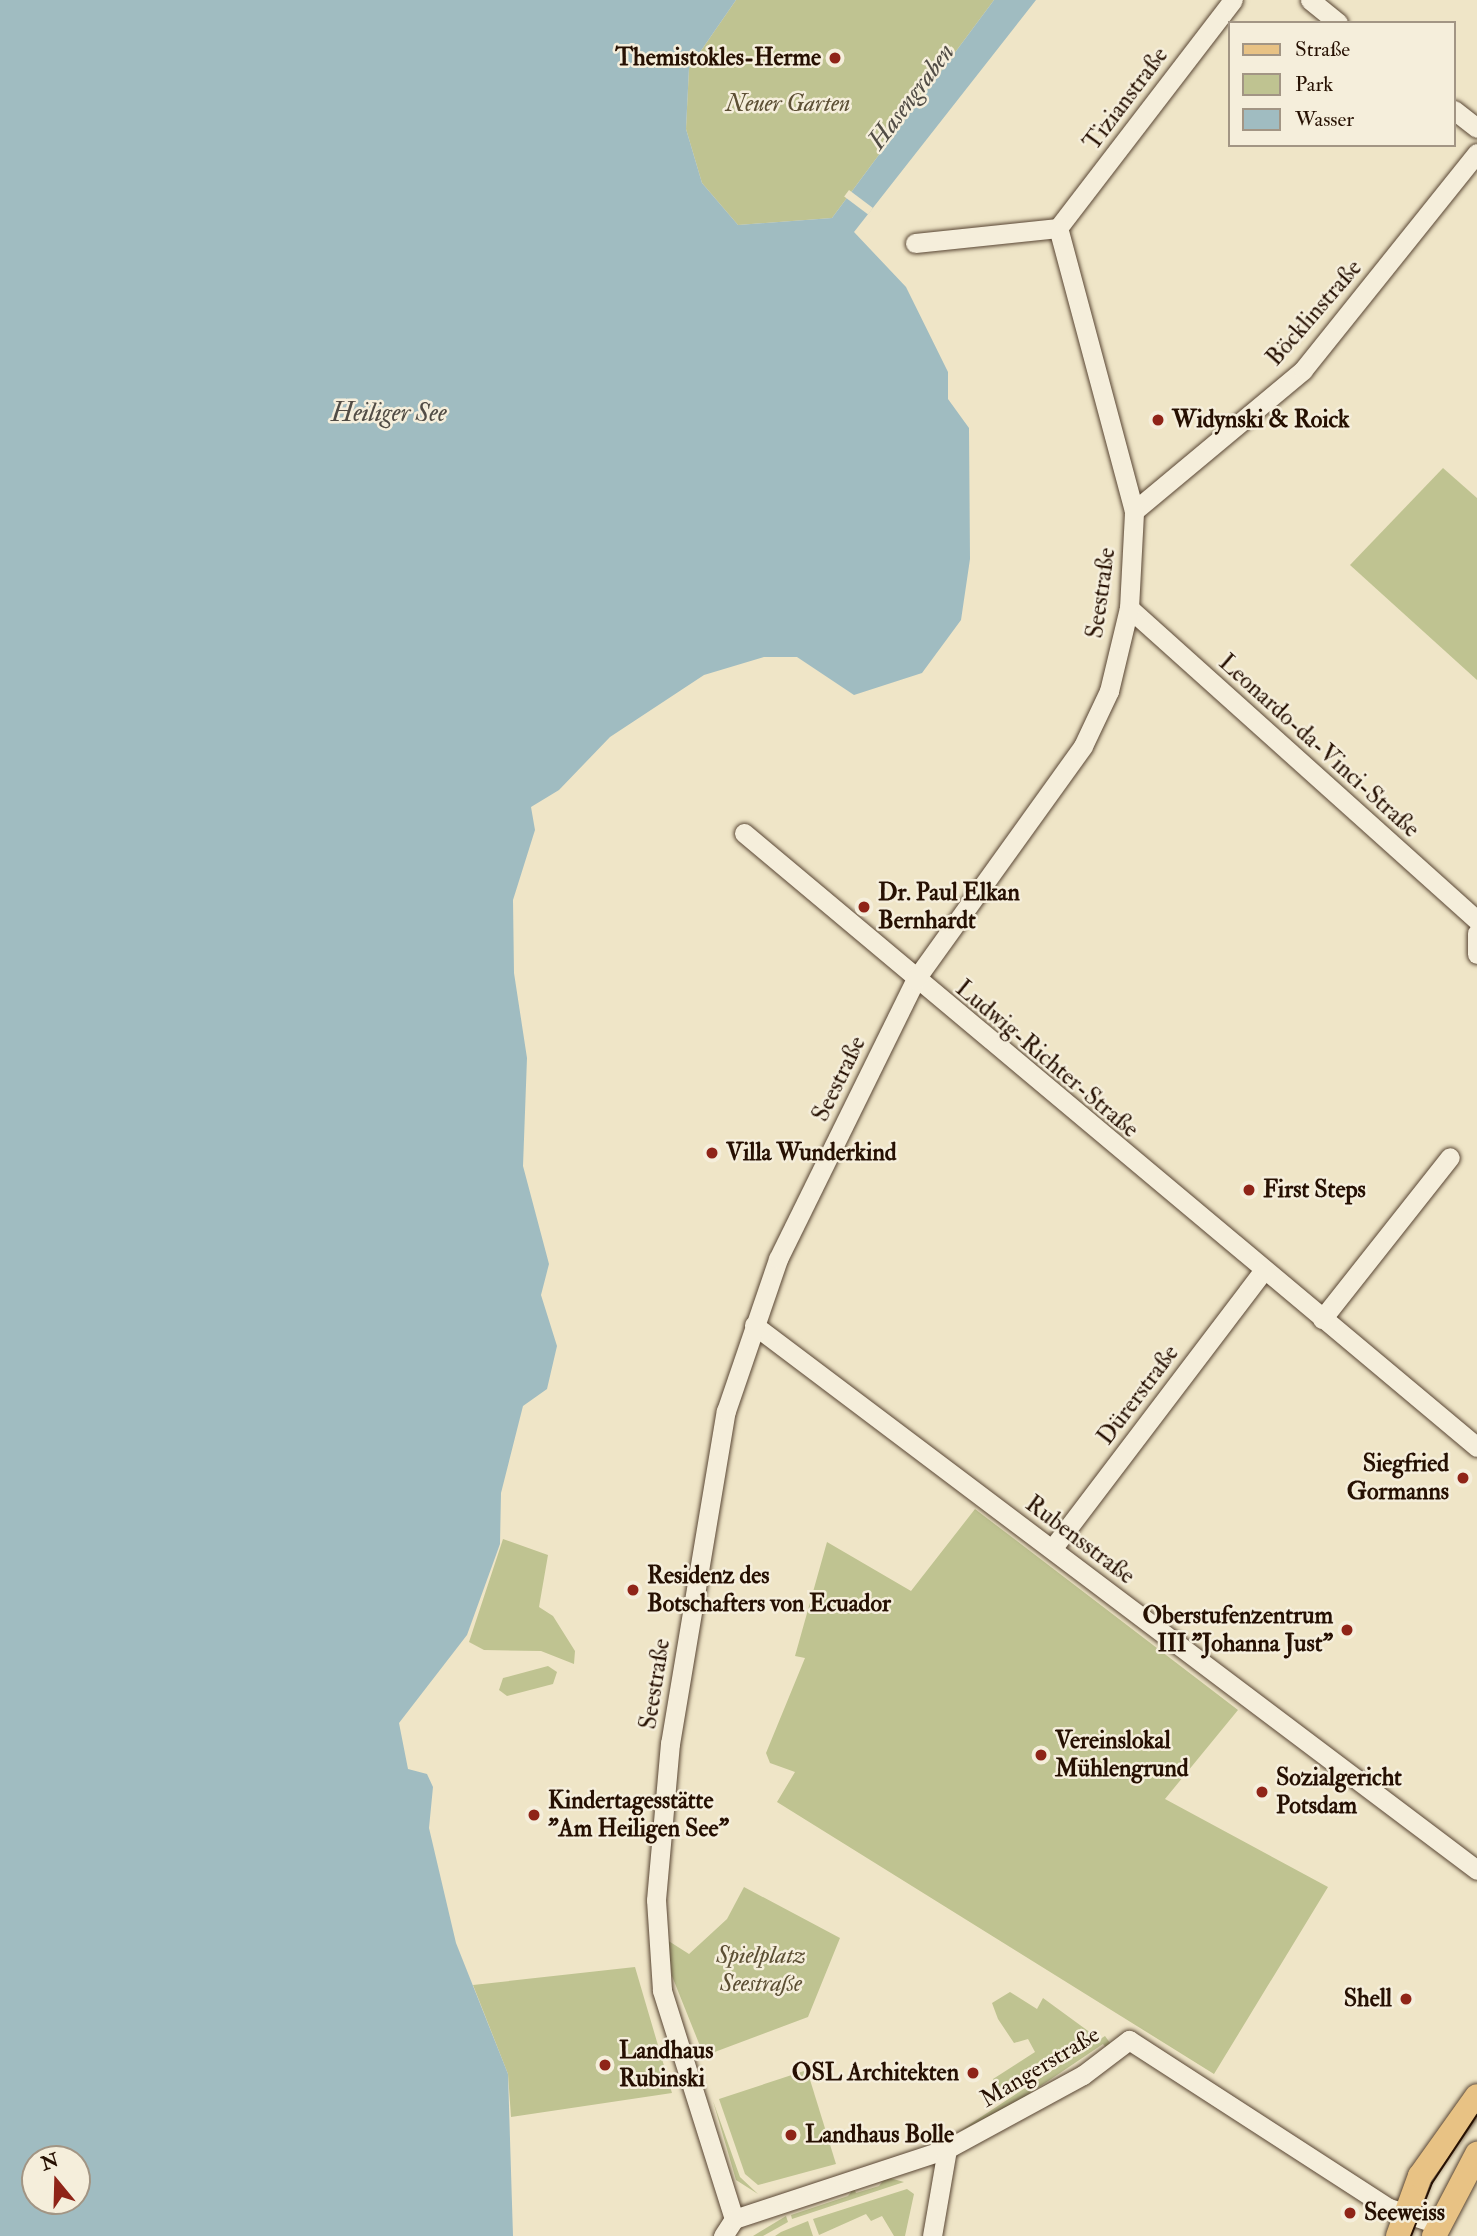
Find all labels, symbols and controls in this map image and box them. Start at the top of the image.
legend [1228,21,1456,147]
text: Straße [1295,36,1350,63]
water label: Hasengraben [862,38,962,156]
street label: Tizianstraße [1078,42,1174,156]
place label: Themistokles-Herme [615,44,821,72]
marker: Themistokles-Herme [827,50,843,66]
text: Park [1295,71,1333,98]
park label: Neuer Garten [726,90,850,118]
text: Wasser [1295,106,1354,133]
street label: Böcklinstraße [1260,254,1368,372]
water label: Heiliger See [331,398,447,430]
place label: Widynski & Roick [1172,406,1350,434]
marker: Widynski & Roick [1150,412,1166,428]
street label: Seestraße [1080,546,1122,640]
street label: Leonardo-da-Vinci-Straße [1213,648,1425,844]
place label: Dr. Paul Elkan Bernhardt [878,879,1020,935]
marker: Dr. Paul Elkan Bernhardt [856,899,872,915]
street label: Ludwig-Richter-Straße [950,974,1144,1144]
street label: Seestraße [806,1032,872,1126]
place label: Villa Wunderkind [726,1139,897,1167]
marker: Villa Wunderkind [704,1145,720,1161]
place label: First Steps [1263,1176,1366,1204]
marker: First Steps [1241,1182,1257,1198]
street label: Dürerstraße [1091,1339,1185,1451]
place label: Siegfried Gormanns [1347,1450,1449,1506]
marker: Siegfried Gormanns [1455,1470,1471,1486]
street label: Rubensstraße [1020,1490,1140,1590]
place label: Residenz des Botschafters von Ecuador [647,1562,891,1618]
marker: Residenz des Botschafters von Ecuador [625,1582,641,1598]
place label: Oberstufenzentrum III "Johanna Just" [1143,1602,1333,1658]
marker: Oberstufenzentrum III "Johanna Just" [1339,1622,1355,1638]
street label: Seestraße [634,1637,676,1731]
place label: Vereinslokal Mühlengrund [1055,1727,1189,1783]
marker: Vereinslokal Mühlengrund [1033,1747,1049,1763]
place label: Sozialgericht Potsdam [1276,1764,1402,1820]
marker: Sozialgericht Potsdam [1254,1784,1270,1800]
place label: Kindertagesstätte "Am Heiligen See" [548,1787,729,1843]
marker: Kindertagesstätte "Am Heiligen See" [526,1807,542,1823]
park label: Spielplatz Seestraße [716,1942,806,1998]
place label: Shell [1344,1985,1392,2013]
marker: Shell [1398,1991,1414,2007]
street label: Mangerstraße [975,2020,1105,2114]
place label: Landhaus Rubinski [619,2037,713,2093]
marker: Landhaus Rubinski [597,2057,613,2073]
place label: OSL Architekten [792,2059,959,2087]
marker: OSL Architekten [965,2065,981,2081]
place label: Landhaus Bolle [805,2121,954,2149]
marker: Landhaus Bolle [783,2127,799,2143]
north arrow [21,2145,91,2215]
text: N [38,2148,62,2176]
place label: Seeweiss [1364,2199,1445,2227]
marker: Seeweiss [1342,2205,1358,2221]

